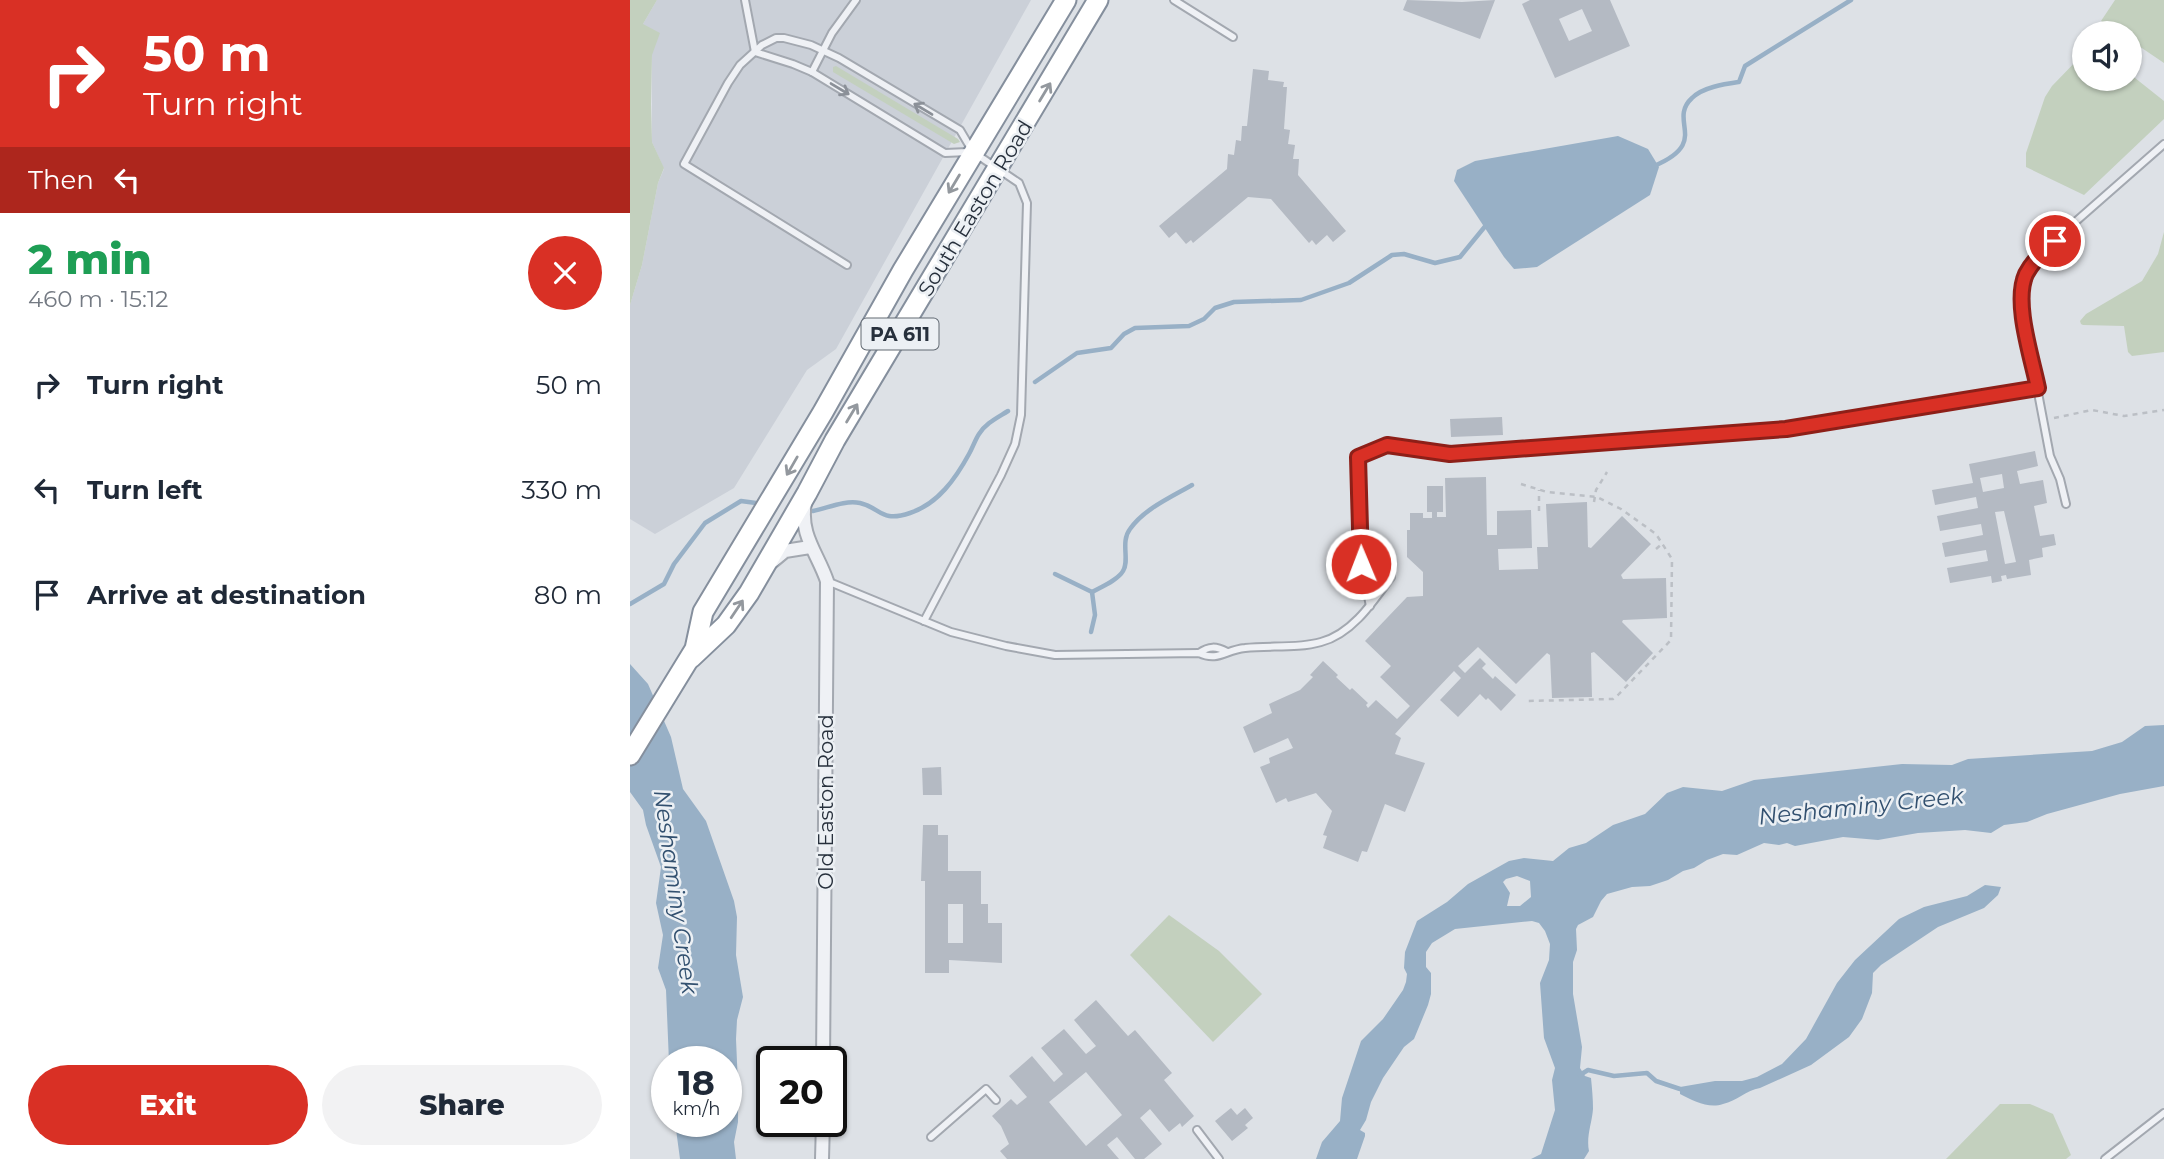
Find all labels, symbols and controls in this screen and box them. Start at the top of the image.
map controls [2072,21,2142,91]
button: sound [2072,21,2142,91]
text: 50 m [143,24,271,83]
icon: right [28,28,119,119]
one-way arrow [829,82,849,96]
one-way arrow [1038,82,1052,102]
text: Turn right [143,84,303,123]
one-way arrow [914,101,934,115]
street label: South Easton Road [913,115,1037,301]
icon: left [108,161,146,199]
text: Then [28,164,94,196]
one-way arrow [947,174,961,194]
pin [2025,211,2085,271]
icon: arrive [2036,222,2074,260]
text: 2 min [28,233,152,285]
button: close [528,236,602,310]
text: 460 m · 15:12 [28,285,168,313]
road number: PA 611 [862,318,938,350]
icon: right [28,366,66,404]
text: Turn right [87,369,223,401]
text: 50 m [536,369,602,401]
one-way arrow [845,403,859,423]
one-way arrow [784,455,798,475]
icon: left [28,471,66,509]
text: Turn left [87,474,203,506]
text: 330 m [521,474,602,506]
position arrow [1324,527,1398,601]
icon: arrive [28,576,66,614]
text: Arrive at destination [87,579,366,611]
text: 80 m [534,579,602,611]
one-way arrow [730,600,744,620]
street label: Old Easton Road [813,714,838,890]
water label: Neshaminy Creek [1757,781,1966,831]
water label: Neshaminy Creek [648,788,704,997]
speed limit sign: 20 [756,1046,847,1137]
text: 18 [678,1061,715,1104]
button: Exit [28,1065,308,1145]
button: Share [322,1065,602,1145]
text: km/h [672,1098,721,1120]

